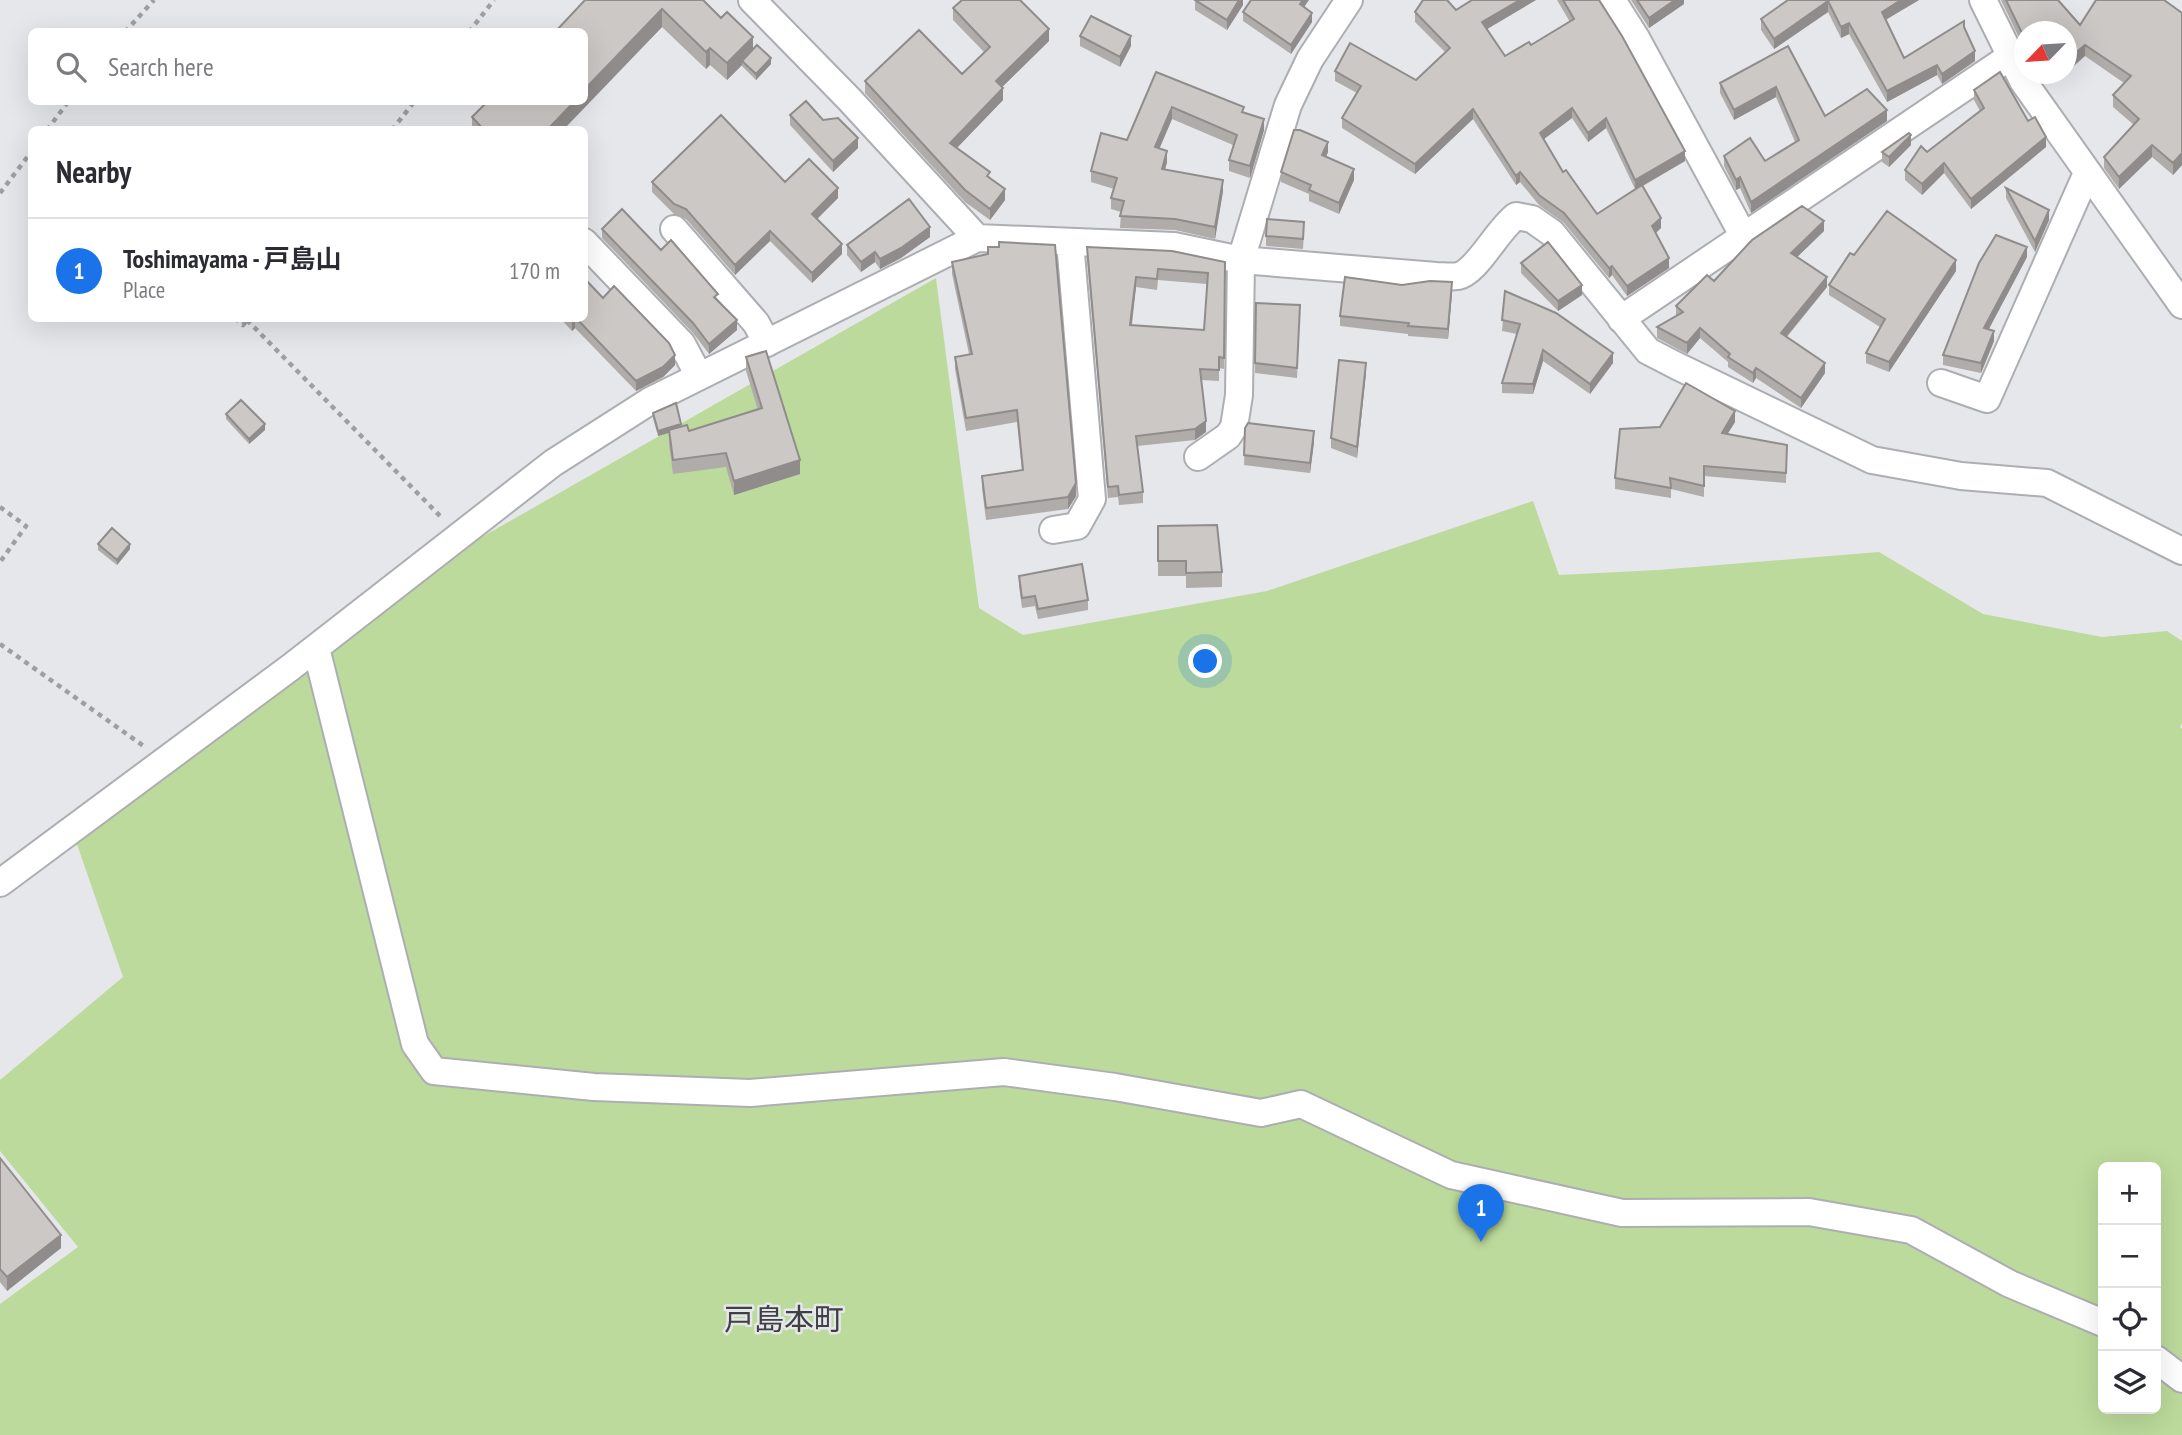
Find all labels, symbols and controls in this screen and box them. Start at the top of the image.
north arrow [2014,21,2077,84]
search box [28,28,588,105]
icon: search [52,48,90,86]
text: Search here [108,50,214,83]
text: Nearby [56,152,131,191]
text: Toshimayama - 戸島山 [123,242,342,275]
text: 1 [74,256,85,285]
text: 170 m [509,256,560,285]
text: Place [123,275,165,304]
your location [1188,644,1222,678]
map controls [2098,1162,2161,1414]
button: + [2098,1162,2161,1225]
pin: 1 [1458,1184,1504,1242]
button: − [2098,1225,2161,1288]
button: locate [2098,1288,2161,1351]
district label: 戸島本町 [724,1299,844,1338]
button: layers [2098,1351,2161,1414]

